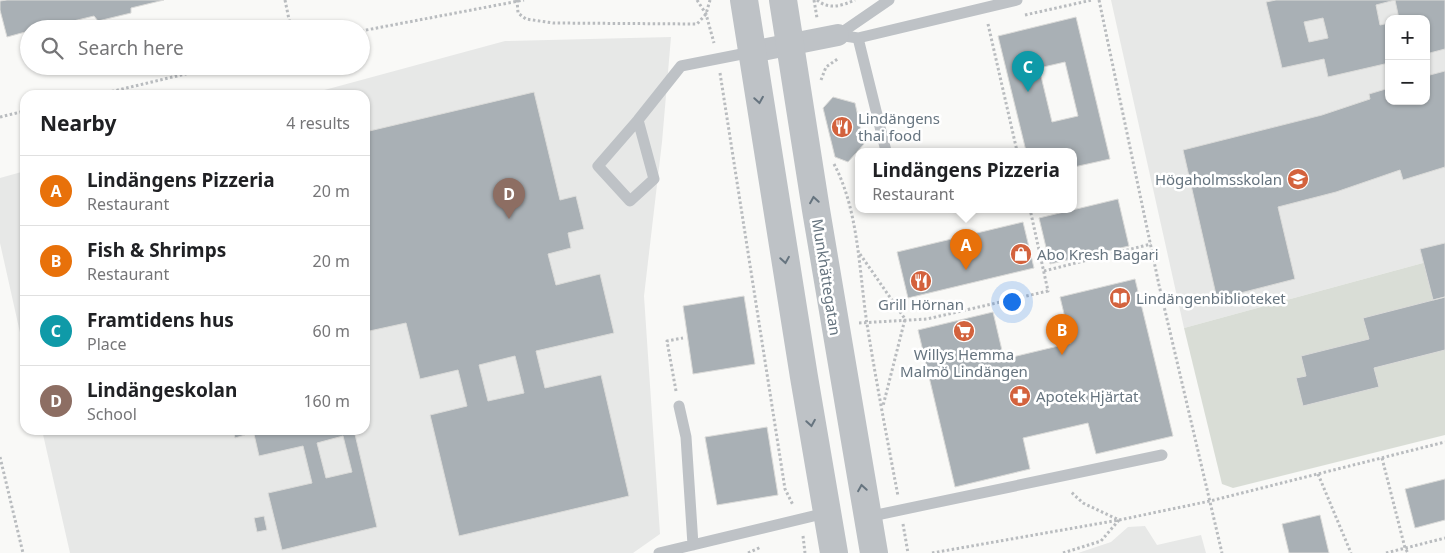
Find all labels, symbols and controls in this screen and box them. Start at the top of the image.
map controls [1385,15,1430,105]
button: + [1385,15,1430,60]
search box [20,20,370,75]
icon: search [38,34,66,62]
text: Search here [78,35,184,61]
pin: C [1012,51,1044,92]
button: − [1385,60,1430,105]
one-way arrow [754,96,764,104]
place label: Lindängens thai food [858,108,940,145]
text: Nearby [40,109,116,137]
text: 4 results [286,112,350,134]
restaurant icon: Lindängens thai food [830,115,854,139]
popup [855,148,1077,213]
text: Lindängens Pizzeria [872,157,1060,183]
text: Lindängens Pizzeria [87,167,275,193]
school or university icon: Högaholmsskolan [1286,167,1310,191]
place label: Högaholmsskolan [1155,169,1282,189]
pin: D [493,178,525,219]
text: A [50,180,62,202]
text: 20 m [313,180,350,202]
text: Restaurant [872,183,954,205]
text: Restaurant [87,193,169,215]
one-way arrow [809,196,820,204]
street label: Munkhättegatan [808,217,846,337]
pin: A [950,229,982,270]
text: Fish & Shrimps [87,237,226,263]
shop icon: Abo Kresh Bagari [1009,242,1033,266]
place label: Abo Kresh Bagari [1037,244,1159,264]
text: B [51,250,61,272]
text: 20 m [313,250,350,272]
one-way arrow [779,256,789,265]
text: Restaurant [87,263,169,285]
restaurant icon: Grill Hörnan [909,269,933,293]
library icon: Lindängenbiblioteket [1108,286,1132,310]
place label: Lindängenbiblioteket [1136,288,1286,308]
your location [999,289,1025,315]
place label: Grill Hörnan [878,294,964,314]
text: Framtidens hus [87,307,234,333]
pin: B [1046,314,1078,355]
supermarket icon: Willys Hemma Malmö Lindängen [952,319,976,343]
text: C [51,320,61,342]
text: 60 m [313,320,350,342]
text: Place [87,333,127,355]
place label: Willys Hemma Malmö Lindängen [900,344,1028,381]
text: Lindängeskolan [87,377,237,403]
pharmacy icon: Apotek Hjärtat [1008,384,1032,408]
place label: Apotek Hjärtat [1036,386,1139,406]
text: D [50,390,62,412]
text: 160 m [303,390,350,412]
text: School [87,403,137,425]
one-way arrow [806,419,816,428]
one-way arrow [857,483,868,491]

